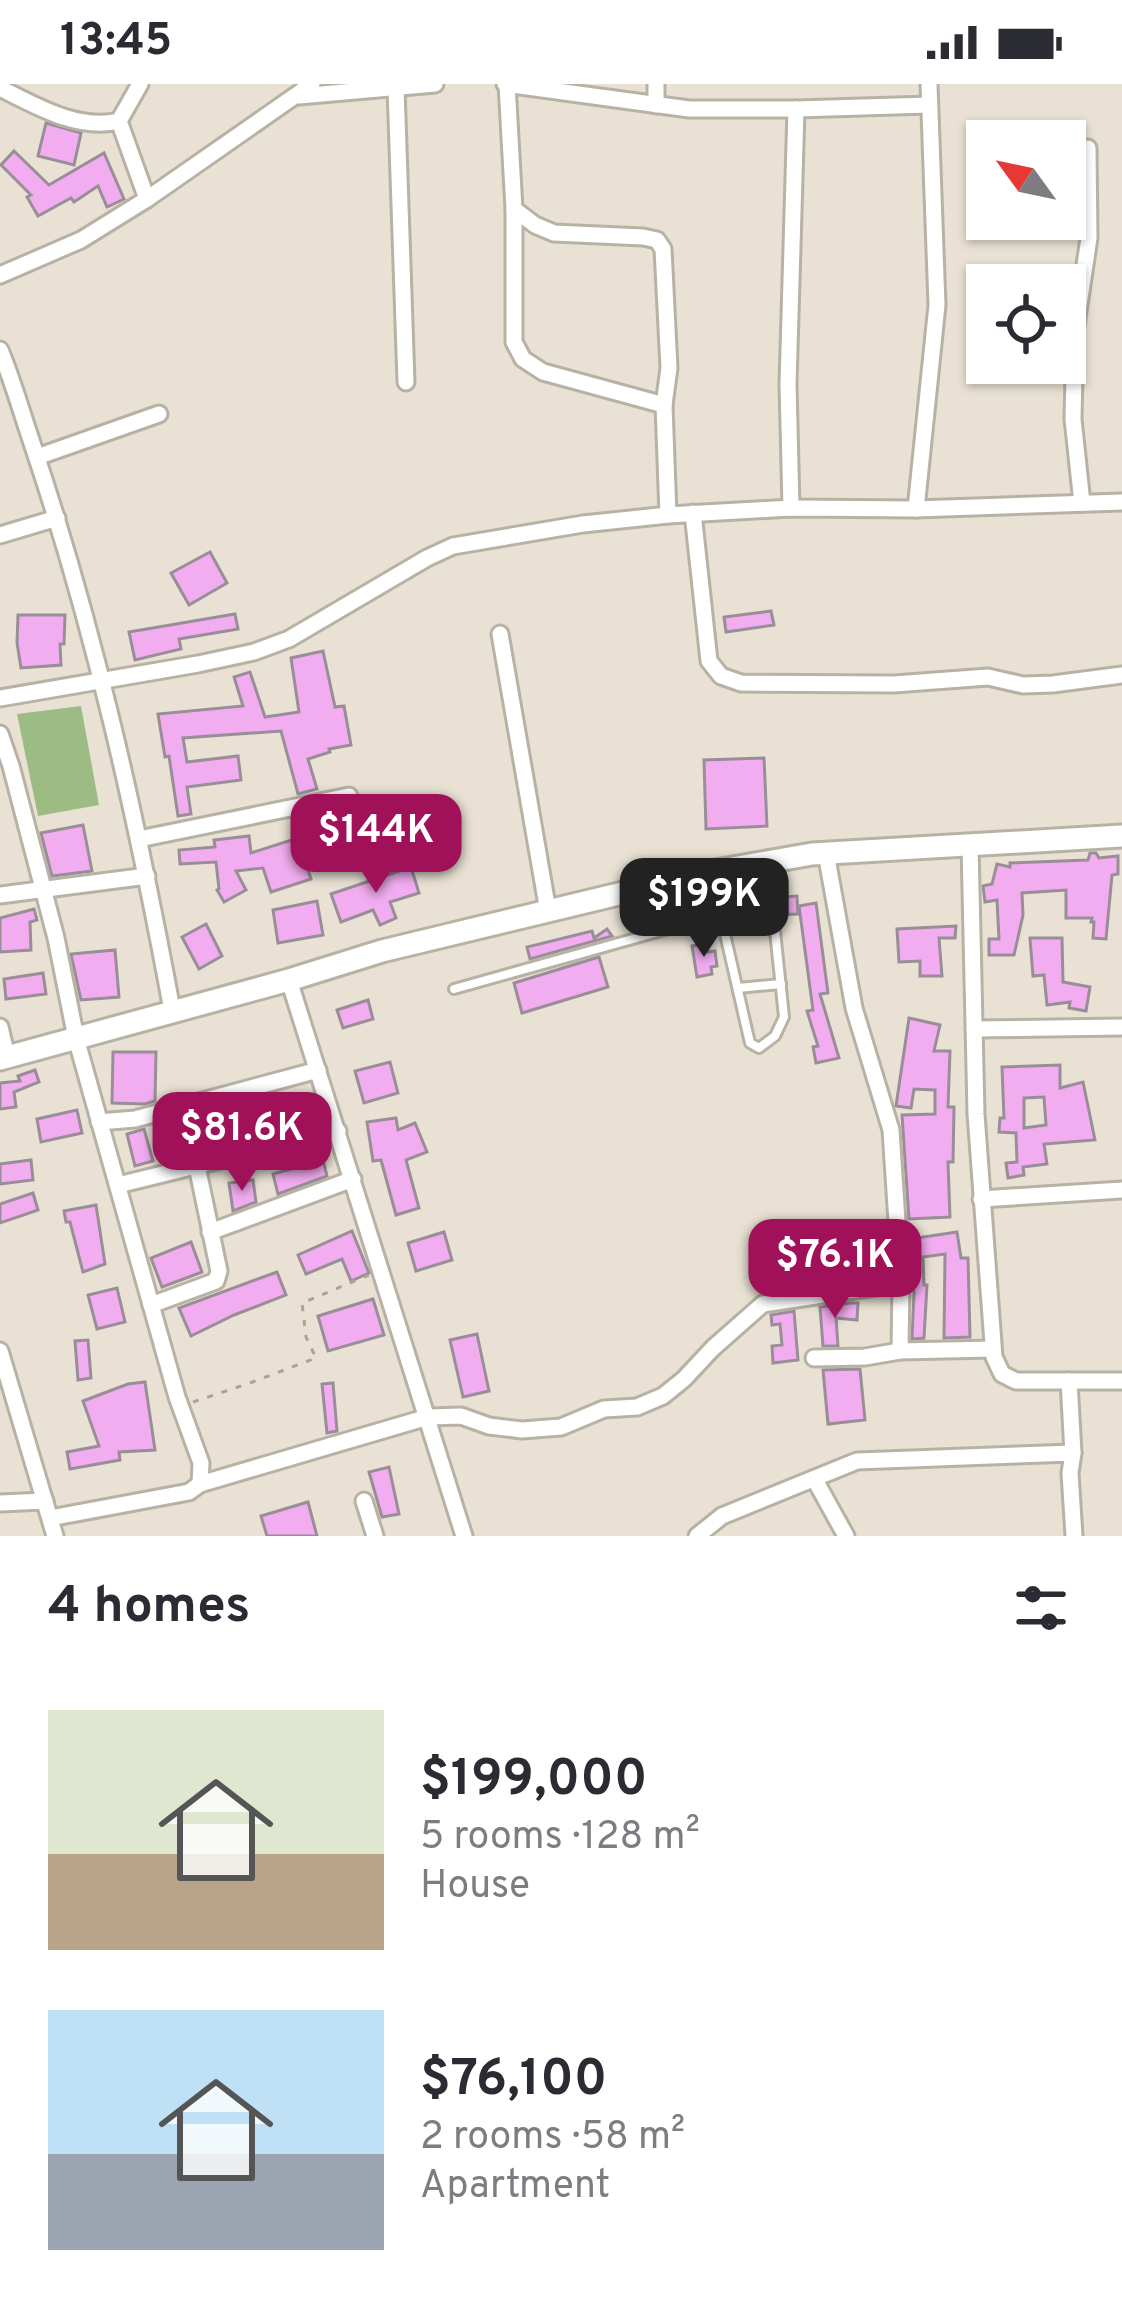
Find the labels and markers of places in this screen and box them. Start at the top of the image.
pin: $144K [292,794,460,896]
pin: $199K [620,858,788,960]
pin: $81.6K [144,1092,340,1194]
pin: $76.1K [737,1219,933,1321]

